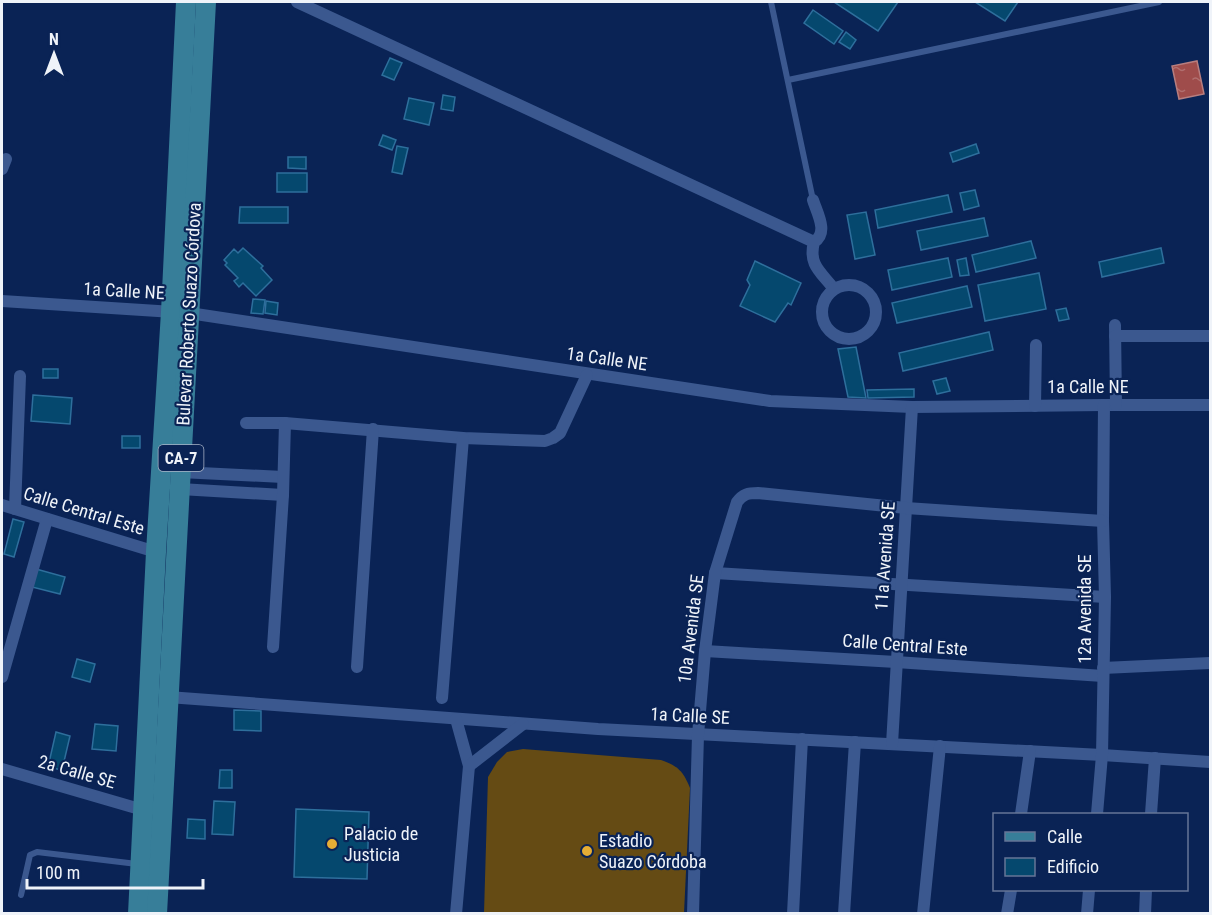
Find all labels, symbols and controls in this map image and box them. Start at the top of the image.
north arrow [24,24,84,84]
text: N [49,30,59,49]
street label: Bulevar Roberto Suazo Córdova [172,202,205,426]
street label: 1a Calle NE [83,278,165,303]
street label: 1a Calle NE [565,342,649,375]
street label: 1a Calle NE [1047,376,1129,397]
road number: CA-7 [158,445,204,471]
street label: Calle Central Este [21,482,147,539]
street label: 11a Avenida SE [870,501,899,611]
street label: 12a Avenida SE [1074,554,1095,664]
street label: 10a Avenida SE [673,573,708,684]
street label: Calle Central Este [842,630,968,659]
street label: 1a Calle SE [650,703,730,728]
street label: 2a Calle SE [36,750,118,793]
legend [993,813,1188,891]
place label: Palacio de Justicia [344,823,418,865]
text: Calle [1047,826,1083,847]
place label: Estadio Suazo Córdoba [599,830,707,872]
marker: Palacio de Justicia [325,837,339,851]
marker: Estadio Suazo Córdoba [580,844,594,858]
scale bar [27,852,202,890]
text: Edificio [1047,856,1099,877]
text: 100 m [36,862,80,883]

